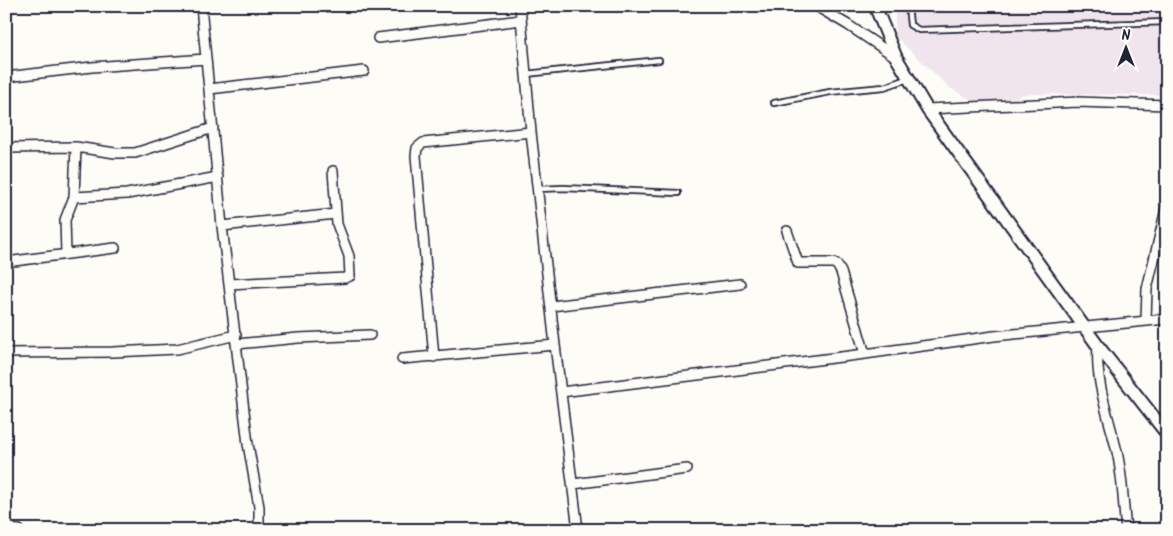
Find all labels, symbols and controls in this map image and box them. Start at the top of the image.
north arrow [1100,22,1150,72]
text: N [1122,25,1131,47]

